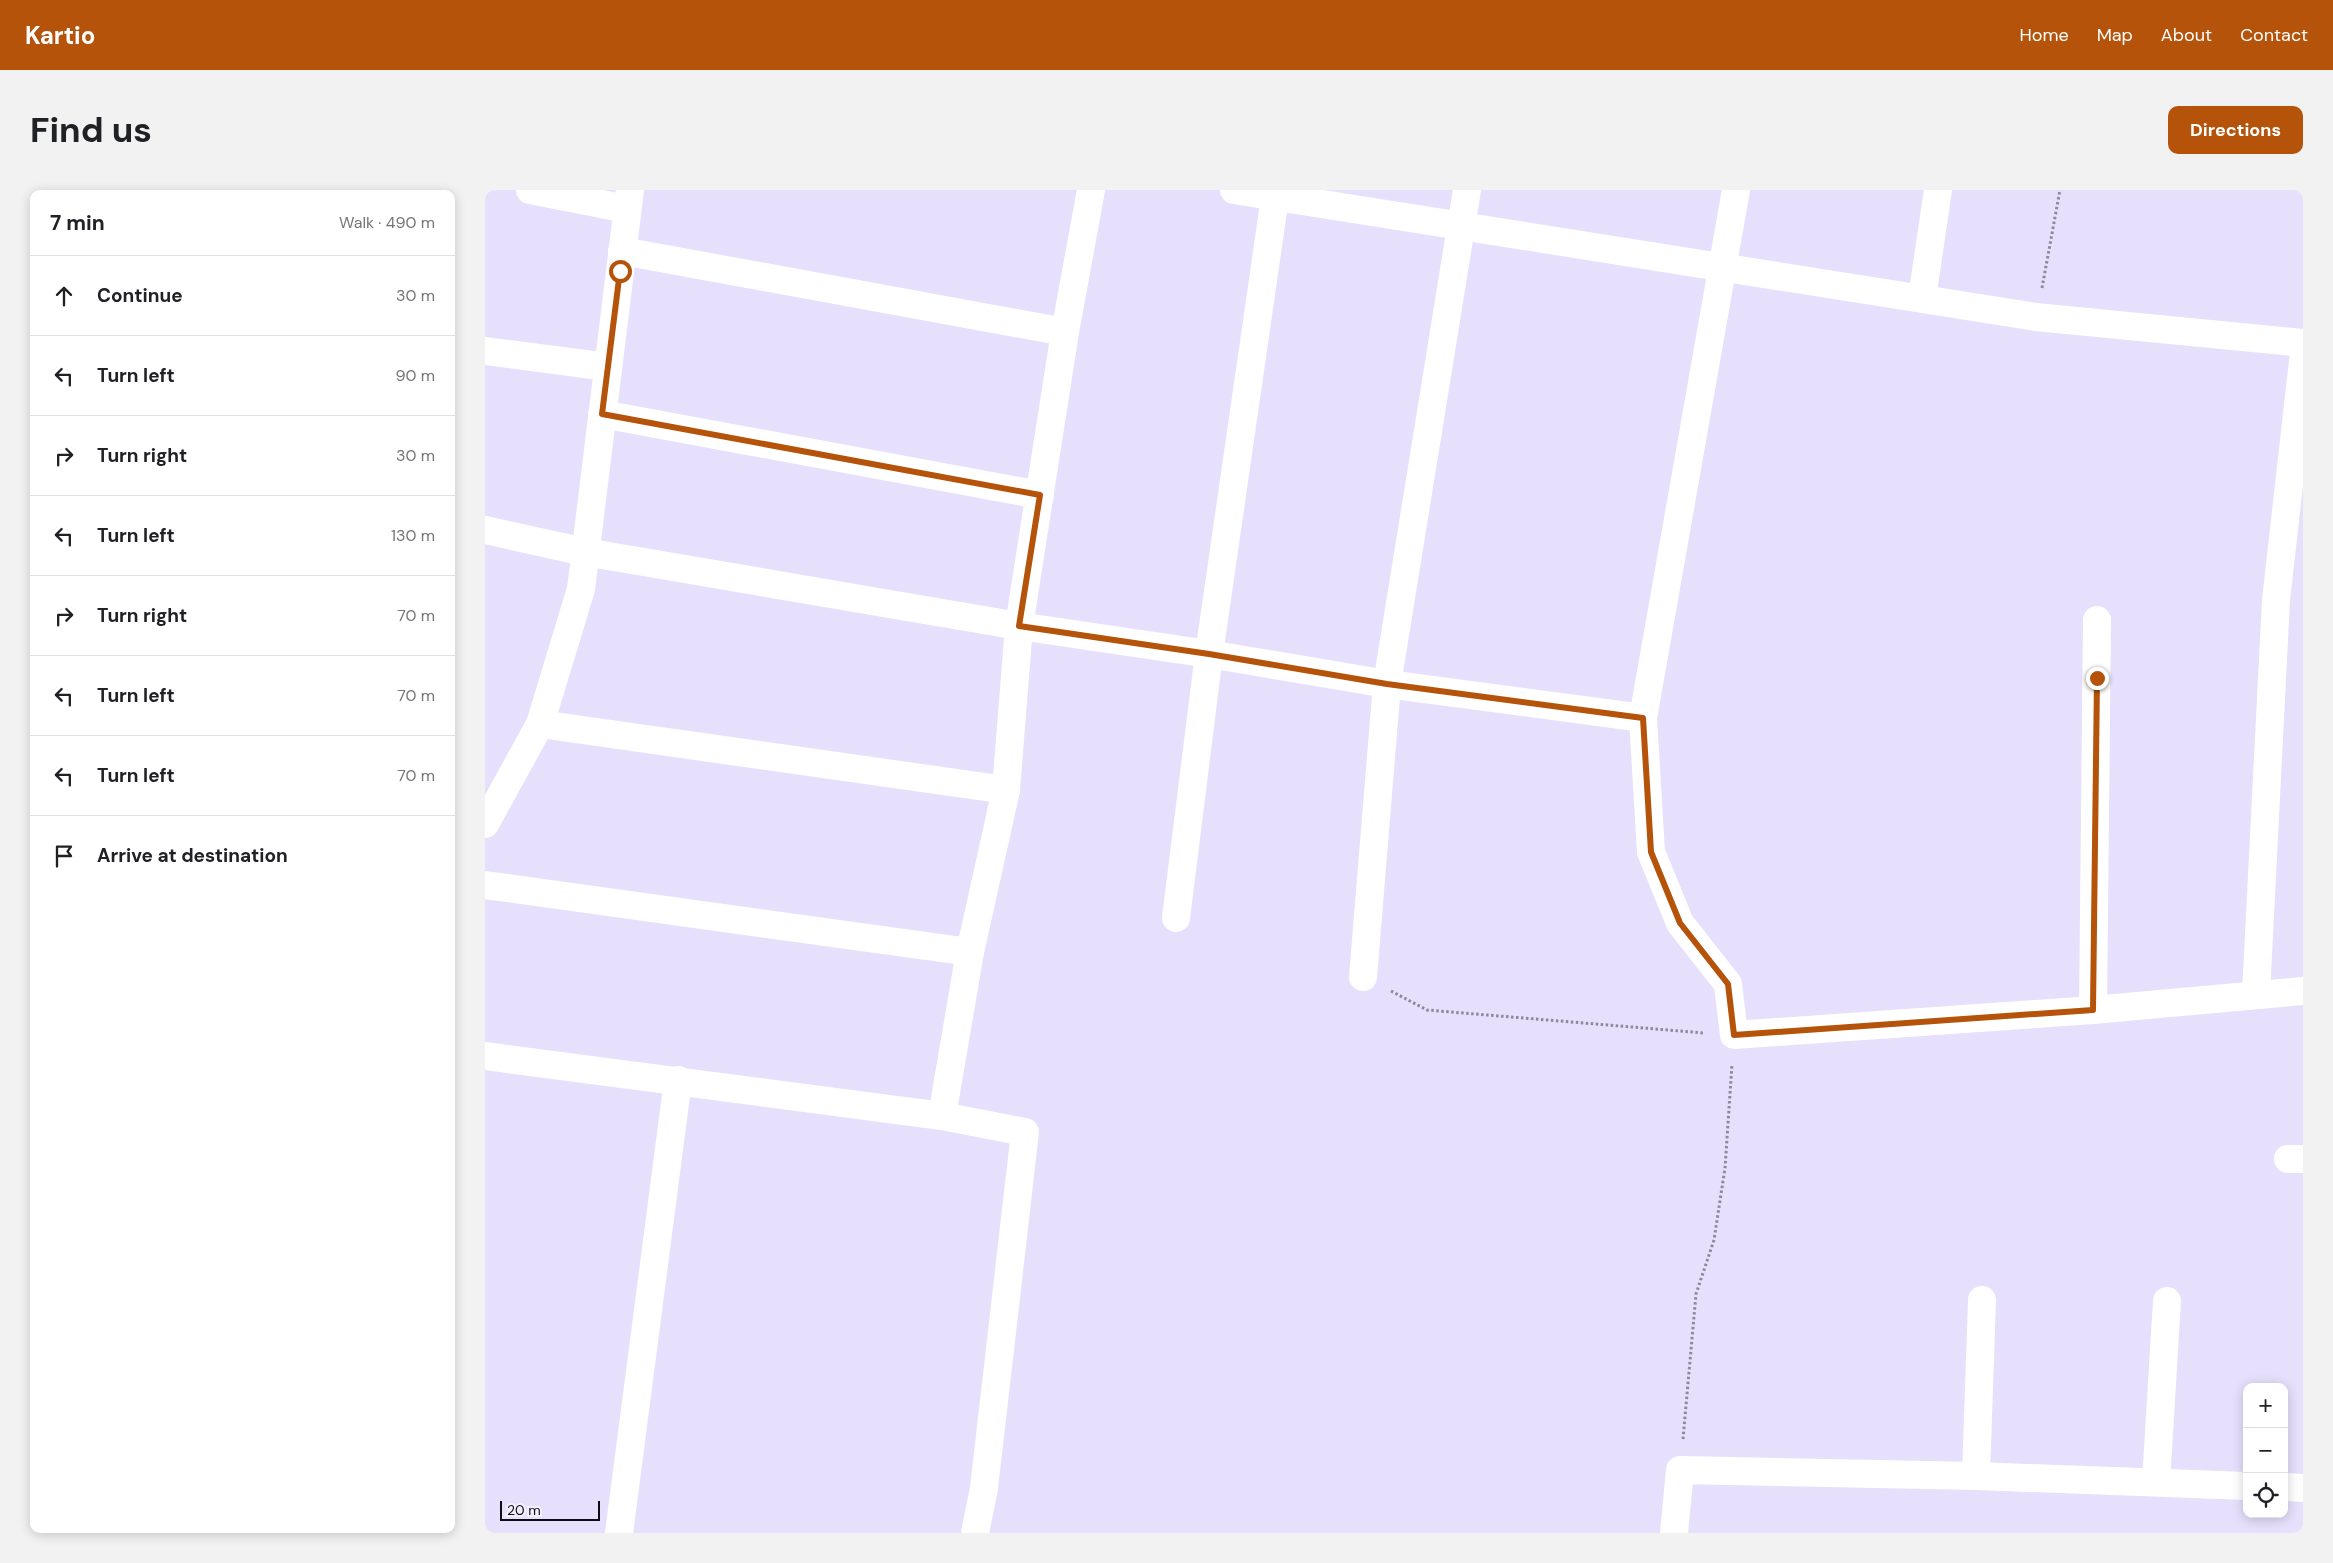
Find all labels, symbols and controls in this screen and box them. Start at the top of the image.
text: Kartio [25,20,95,51]
text: Home [2019,23,2069,47]
text: Map [2097,23,2133,47]
text: About [2161,23,2212,47]
text: Contact [2240,23,2308,47]
button: Directions [2168,106,2303,154]
text: Find us [30,107,152,153]
text: 7 min [50,209,105,237]
text: Walk · 490 m [339,212,435,233]
route start [609,260,632,283]
icon: ahead [50,282,78,310]
text: Continue [97,283,183,308]
text: 30 m [396,285,435,306]
icon: left [50,362,78,390]
text: Turn left [97,363,175,388]
text: 90 m [395,365,435,386]
icon: right [50,442,78,470]
text: Turn right [97,443,187,468]
text: 30 m [396,445,435,466]
icon: left [50,522,78,550]
text: Turn left [97,523,175,548]
text: 130 m [391,525,435,546]
icon: right [50,602,78,630]
text: Turn right [97,603,187,628]
text: 70 m [397,605,435,626]
route end [2086,667,2109,690]
icon: left [50,682,78,710]
text: Turn left [97,683,175,708]
text: 70 m [397,685,435,706]
icon: left [50,762,78,790]
text: Turn left [97,763,175,788]
text: 70 m [397,765,435,786]
icon: arrive [50,842,78,870]
text: Arrive at destination [97,843,288,868]
map controls [2243,1383,2288,1518]
button: + [2243,1383,2288,1428]
button: − [2243,1428,2288,1473]
button: locate [2243,1473,2288,1518]
scale bar [500,1498,600,1521]
text: 20 m [507,1501,541,1519]

